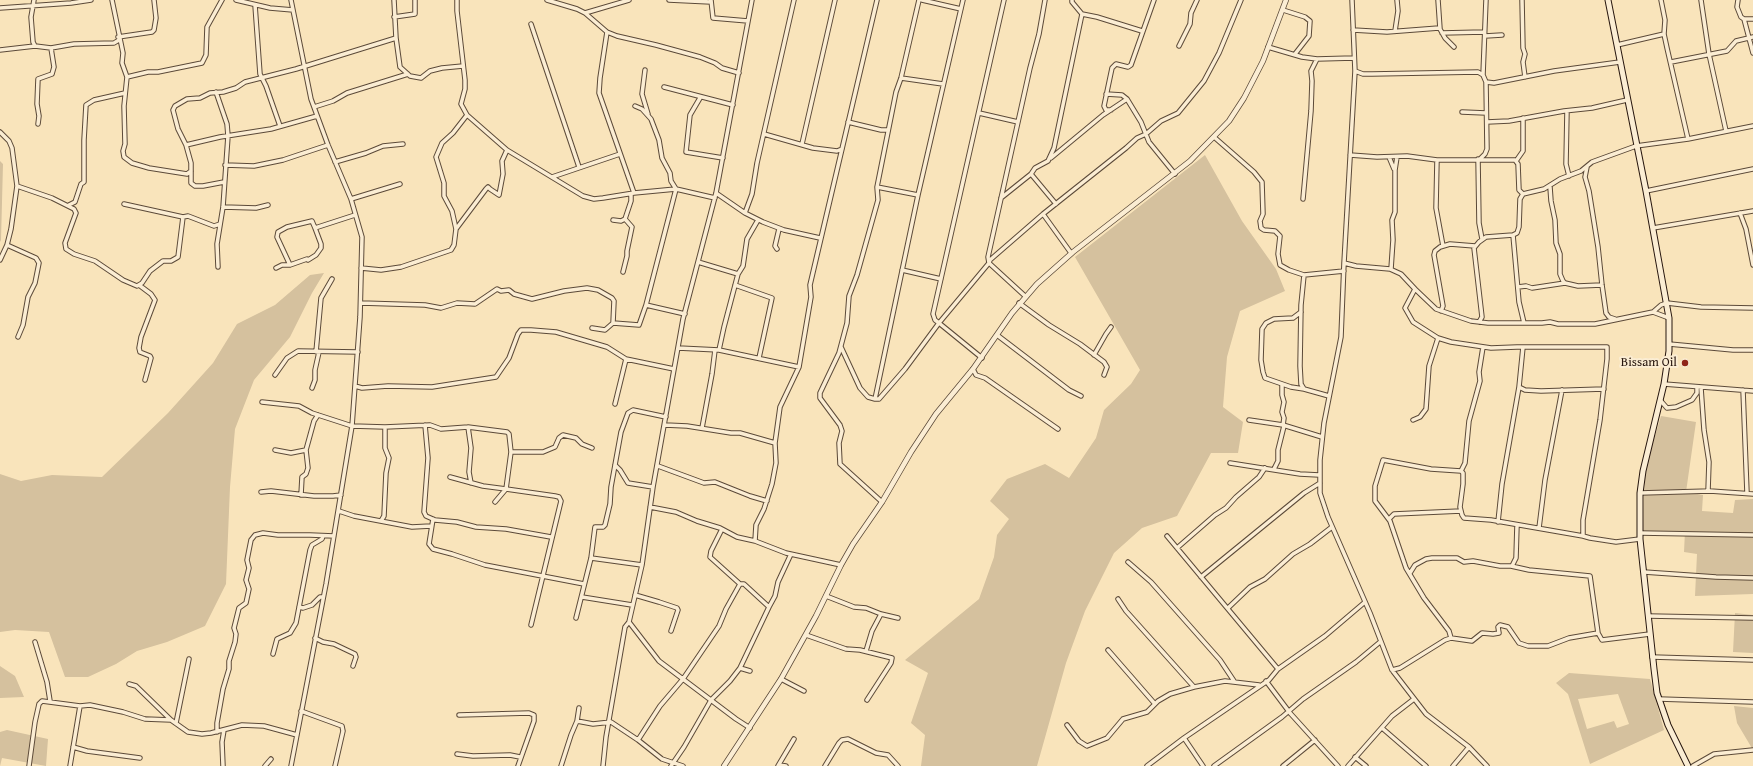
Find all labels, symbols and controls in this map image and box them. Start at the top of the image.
place label: Bissam Oil [1621,355,1677,371]
marker: Bissam Oil [1680,358,1690,368]

